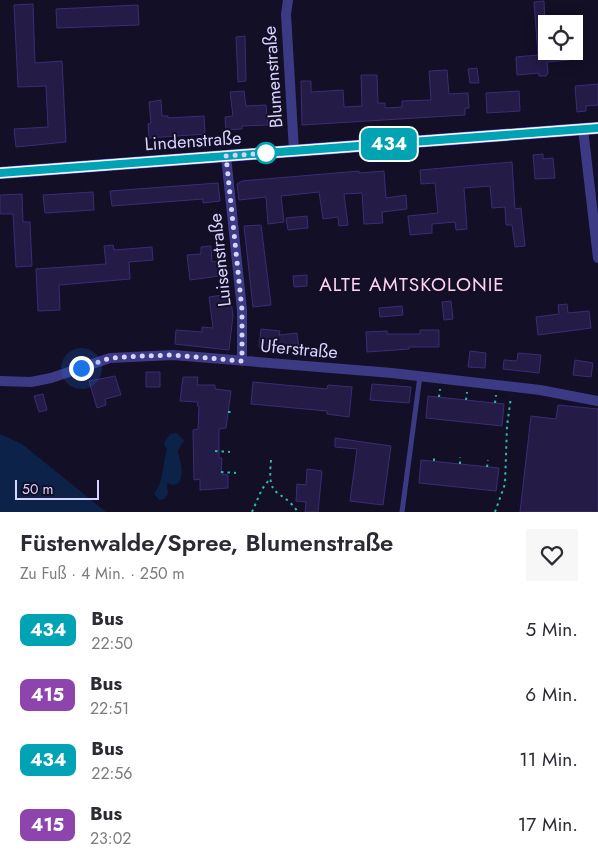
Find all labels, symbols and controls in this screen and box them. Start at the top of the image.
map controls [538,15,583,60]
button: locate [538,15,583,60]
street label: Blumenstraße [256,25,290,129]
street label: Lindenstraße [144,125,242,157]
line badge: 434 [360,128,418,160]
text: 434 [371,131,407,157]
unlabelled marker [255,142,277,164]
street label: Luisenstraße [202,212,238,308]
district label: ALTE AMTSKOLONIE [319,271,505,298]
street label: Uferstraße [259,333,339,365]
your location [69,356,94,381]
scale bar [15,477,99,500]
text: 50 m [22,479,53,499]
text: Füstenwalde/Spree, Blumenstraße [20,525,393,560]
button: heart [526,529,578,581]
text: Zu Fuß · 4 Min. · 250 m [20,562,185,585]
text: Bus [91,605,124,632]
text: 5 Min. [526,616,578,643]
text: 434 [30,617,66,643]
text: 22:50 [91,632,133,655]
text: Bus [90,670,122,697]
text: 6 Min. [525,681,578,708]
text: 415 [31,682,64,708]
text: 22:51 [90,697,129,720]
text: Bus [91,735,124,762]
text: 11 Min. [519,746,578,773]
text: 434 [30,747,66,773]
text: 22:56 [91,762,133,785]
text: Bus [90,800,122,827]
text: 17 Min. [518,811,578,838]
text: 415 [31,812,64,838]
text: 23:02 [90,827,131,850]

